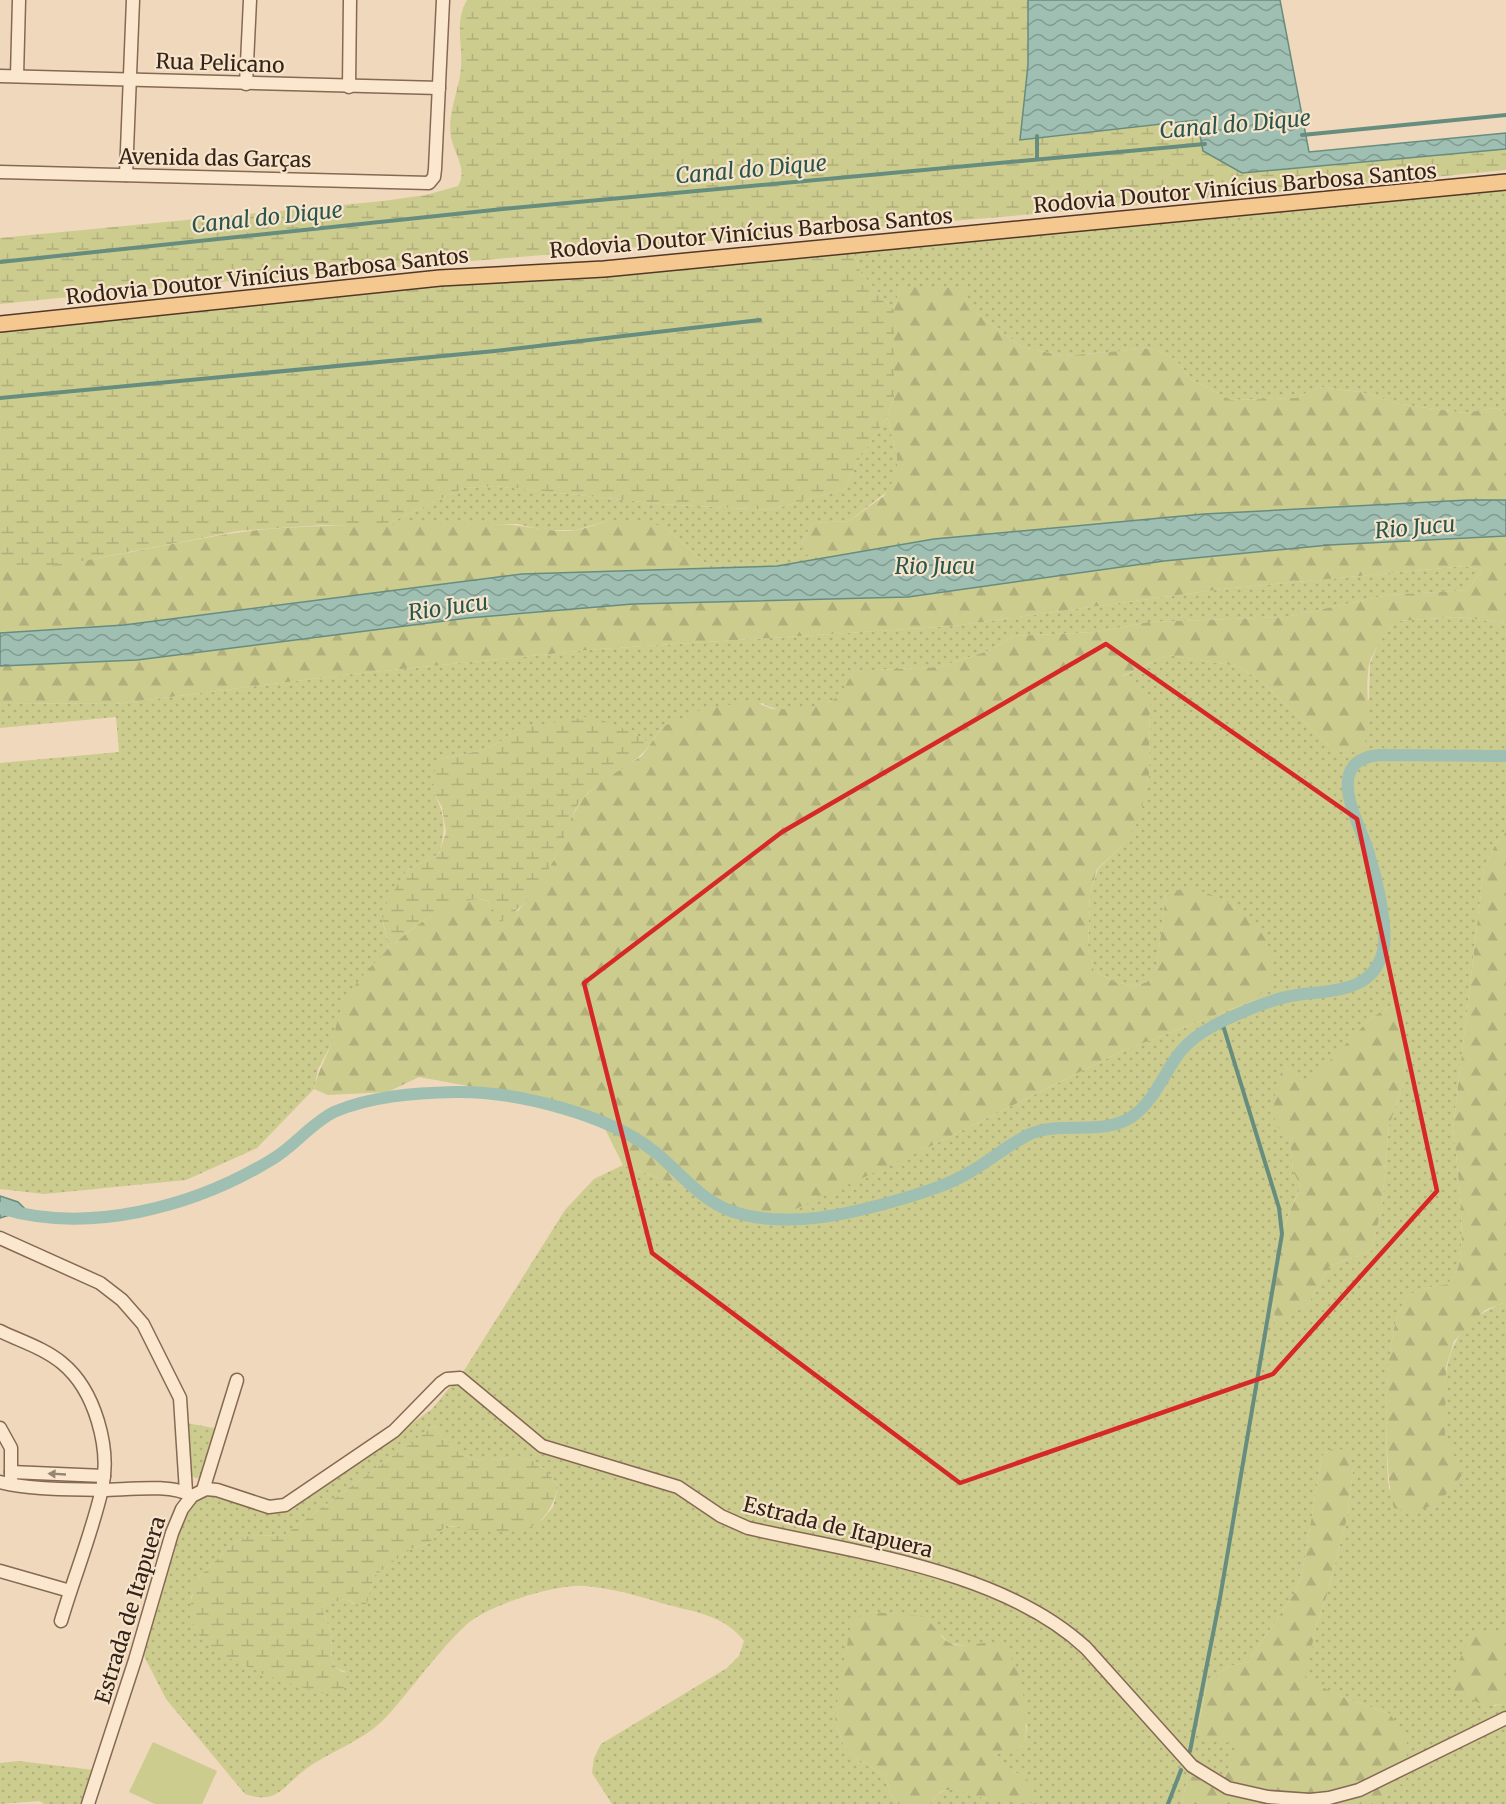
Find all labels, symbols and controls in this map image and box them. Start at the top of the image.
street label: Rua Pelicano [155,47,285,79]
water label: Canal do Dique [1158,103,1312,145]
street label: Avenida das Garças [117,143,312,173]
water label: Canal do Dique [674,148,828,190]
street label: Rodovia Doutor Vinícius Barbosa Santos [1032,157,1438,219]
water label: Canal do Dique [190,195,344,239]
street label: Rodovia Doutor Vinícius Barbosa Santos [548,202,954,264]
street label: Rodovia Doutor Vinícius Barbosa Santos [64,241,470,311]
water label: Rio Jucu [1374,510,1456,544]
water label: Rio Jucu [895,552,975,580]
water label: Rio Jucu [406,588,490,626]
one-way arrow [48,1470,67,1479]
street label: Estrada de Itapuera [740,1490,936,1564]
street label: Estrada de Itapuera [89,1513,171,1707]

